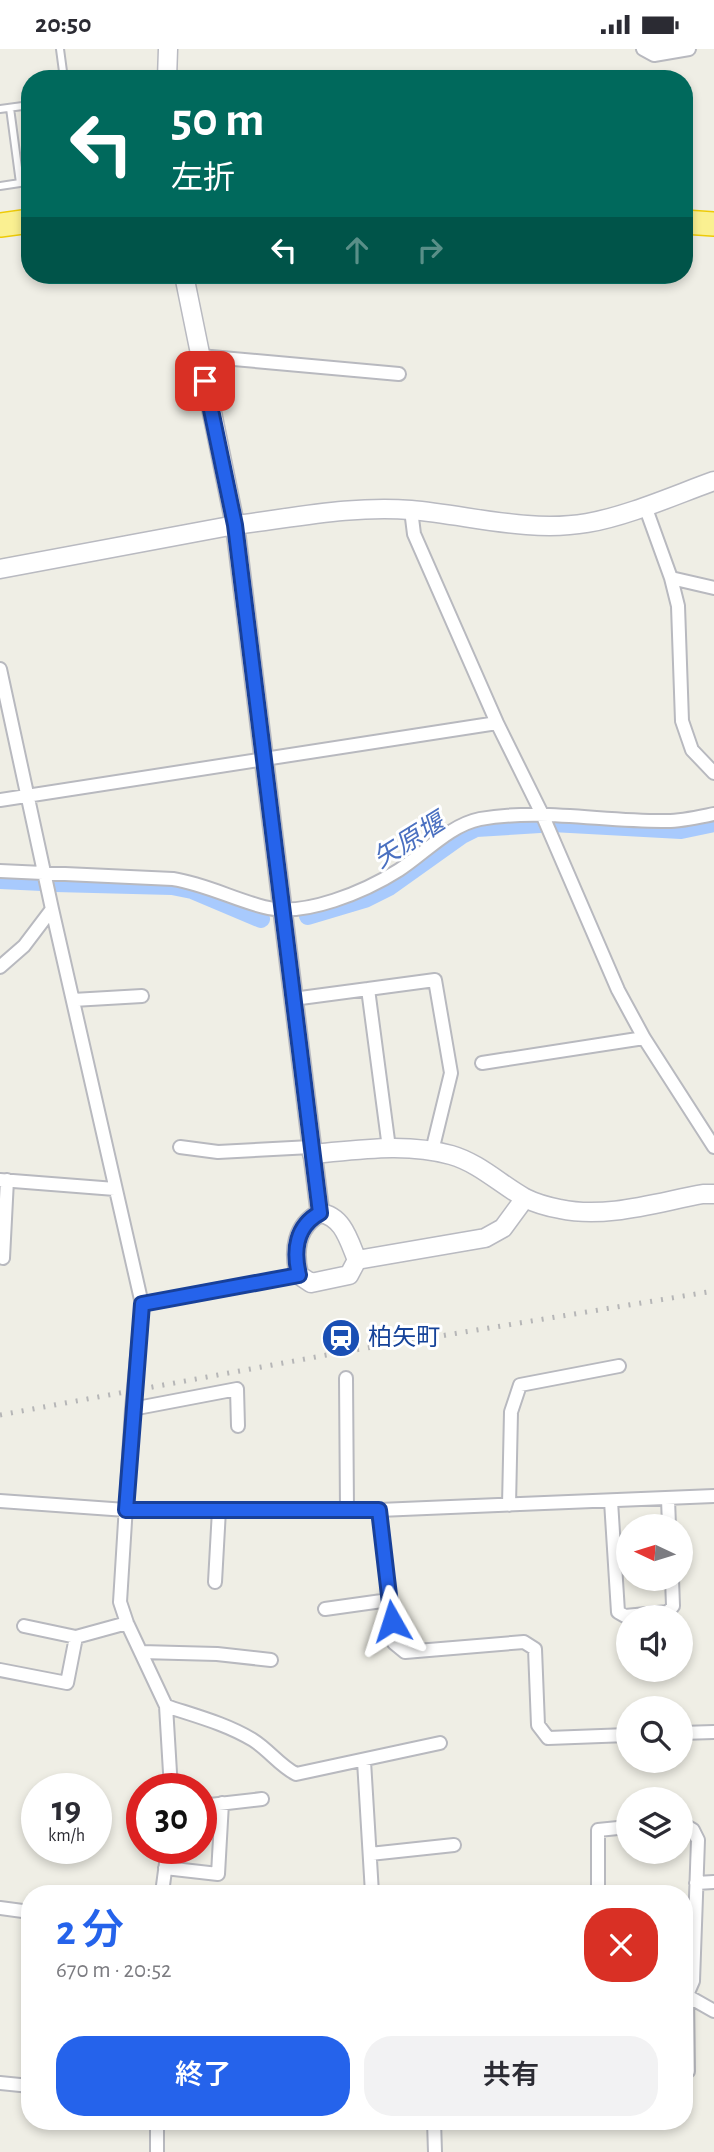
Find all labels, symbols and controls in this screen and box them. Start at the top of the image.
text: 20:50 [35,11,92,37]
text: 50 m [171,96,265,145]
icon: left [56,98,147,189]
text: 左折 [171,162,235,194]
icon: left [265,231,303,269]
icon: ahead [338,231,376,269]
icon: right [411,231,449,269]
pin [175,351,235,411]
icon: arrive [186,362,224,400]
water label: 矢原堰 [369,806,452,873]
station icon: 柏矢町 [320,1317,362,1359]
place label: 柏矢町 [368,1324,440,1350]
north arrow [616,1514,693,1591]
map controls [616,1514,693,1864]
position arrow [355,1584,429,1658]
button: sound [616,1605,693,1682]
button: search [616,1696,693,1773]
speed limit sign: 30 [126,1773,217,1864]
button: layers [616,1787,693,1864]
text: 19 [52,1792,81,1827]
text: km/h [48,1827,85,1845]
button: close [584,1908,658,1982]
text: 2 分 [56,1910,124,1952]
text: 670 m · 20:52 [56,1959,172,1982]
button: 終了 [56,2036,350,2116]
button: 共有 [364,2036,658,2116]

